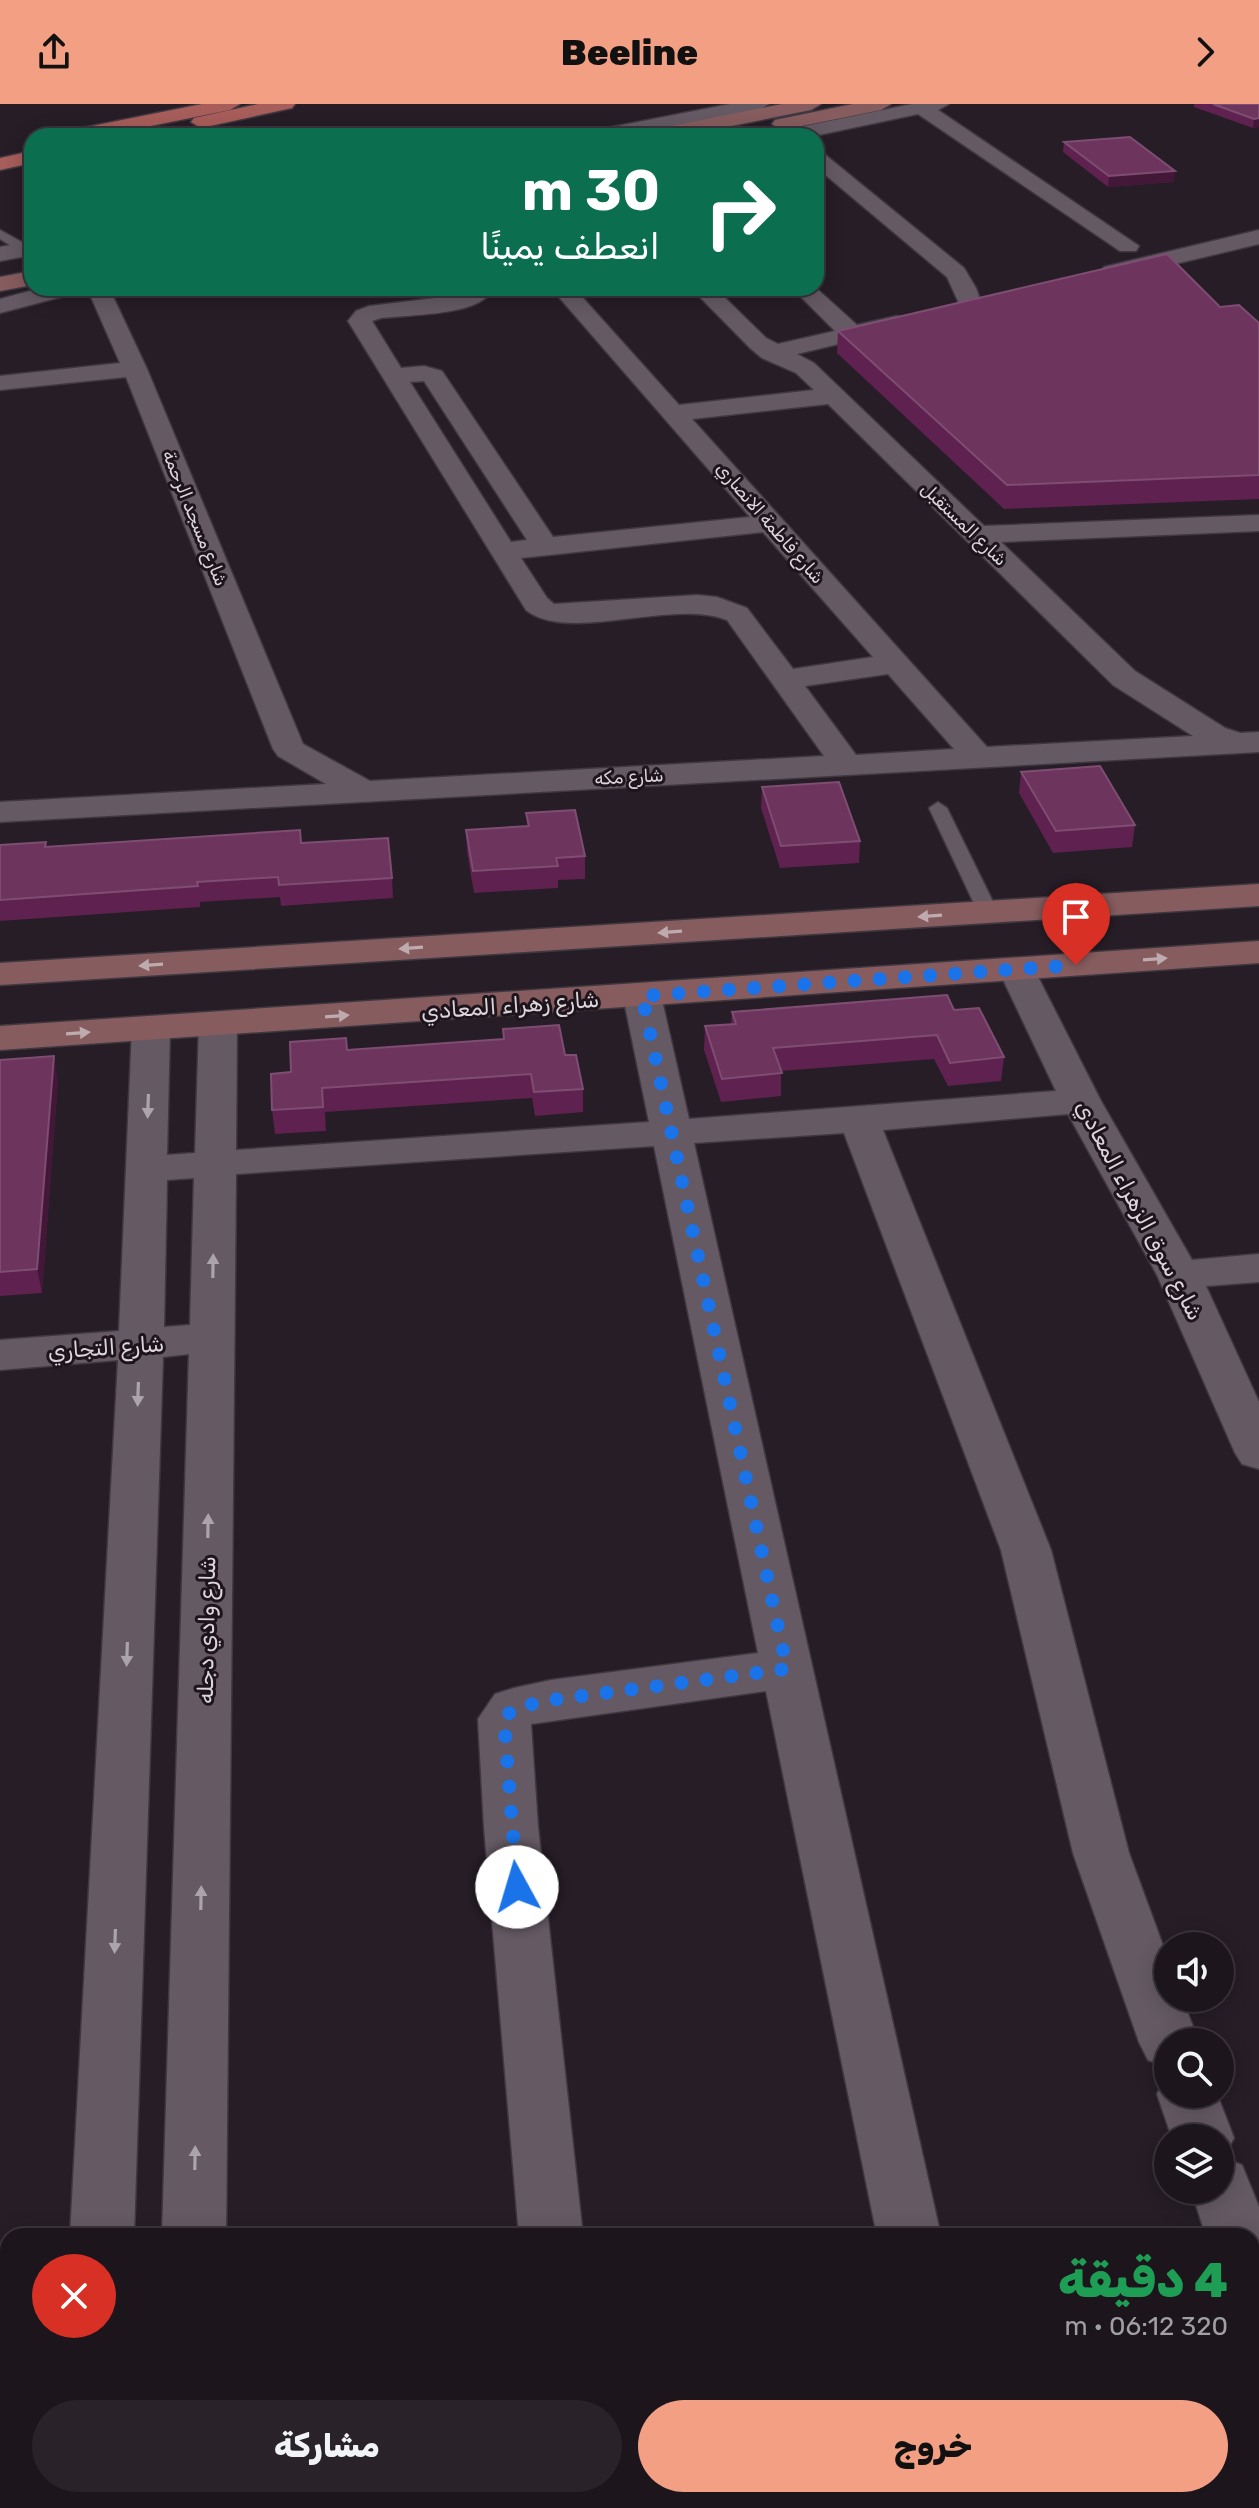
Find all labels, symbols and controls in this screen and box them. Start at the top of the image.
icon: share [32,30,76,74]
icon: forward [1183,30,1227,74]
text: Beeline [561,31,698,74]
text: 30 m [522,158,660,224]
icon: right [688,160,792,264]
text: انعطف يمينًا [480,225,660,268]
street label: شارع مسجد الرحمة [157,447,232,590]
street label: شارع فاطمة الانصاري [710,458,829,589]
street label: شارع المستقبل [916,477,1012,571]
street label: شارع مكه [594,764,664,791]
pin [1042,883,1110,965]
icon: arrive [1054,895,1098,939]
one-way arrow [917,910,942,923]
one-way arrow [657,926,682,939]
one-way arrow [398,942,423,955]
one-way arrow [1143,952,1168,965]
one-way arrow [138,959,163,972]
street label: شارع زهراء المعادي [420,986,600,1027]
one-way arrow [325,1009,350,1022]
one-way arrow [66,1026,91,1039]
one-way arrow [142,1094,155,1119]
street label: شارع سوق الزهراء المعادي [1068,1096,1209,1326]
one-way arrow [207,1253,219,1278]
street label: شارع التجاري [47,1330,165,1367]
one-way arrow [132,1382,145,1407]
one-way arrow [202,1513,214,1538]
street label: شارع وادي دجله [192,1556,223,1704]
one-way arrow [121,1642,134,1667]
position arrow [475,1845,559,1929]
one-way arrow [194,1885,207,1910]
one-way arrow [108,1929,121,1954]
map controls [1154,1932,1234,2204]
button: sound [1154,1932,1234,2012]
button: search [1154,2028,1234,2108]
button: layers [1154,2124,1234,2204]
one-way arrow [189,2145,202,2170]
text: 4 دقيقة [1058,2252,1228,2309]
button: close [32,2254,116,2338]
text: 320 m · 06:12 [1065,2311,1228,2342]
button: مشاركة [32,2400,622,2492]
button: خروج [638,2400,1228,2492]

